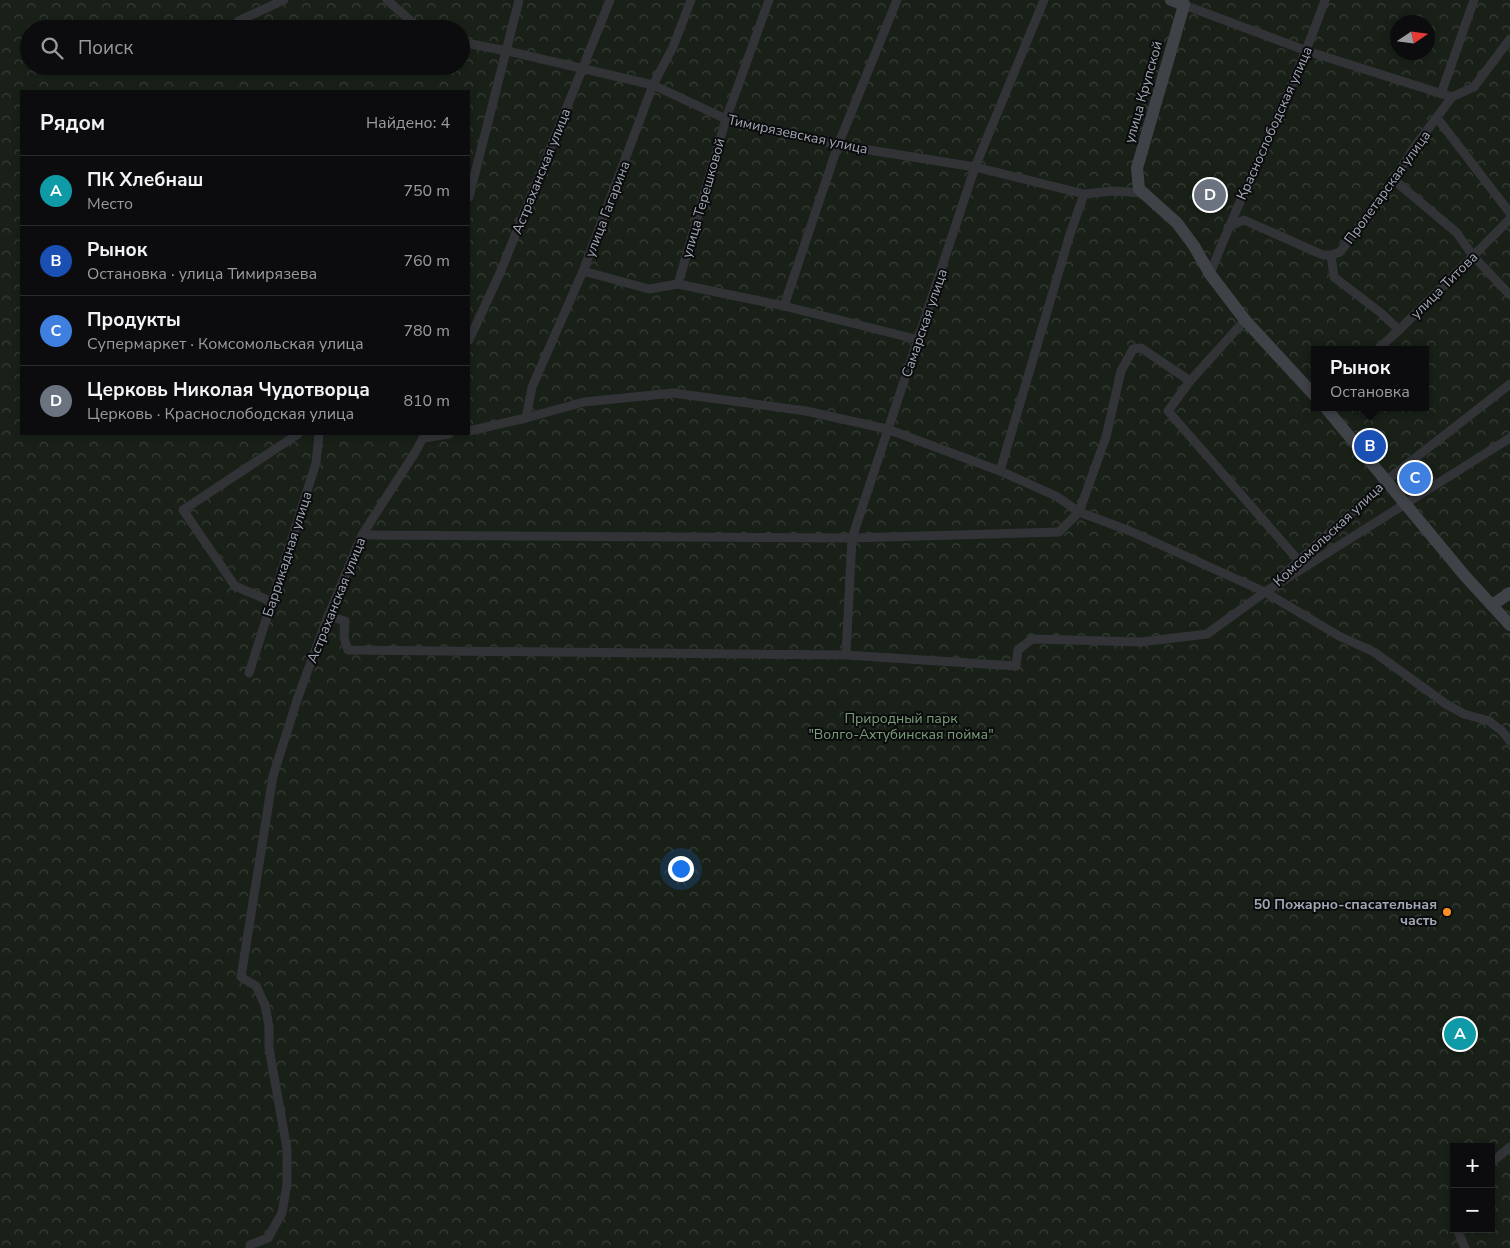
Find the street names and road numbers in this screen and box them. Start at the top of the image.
street label: улица Крупской [1120,39,1167,145]
street label: Краснослободская улица [1232,44,1317,203]
street label: Астраханская улица [508,106,575,237]
street label: Тимирязевская улица [726,110,870,159]
street label: Пролетарская улица [1340,127,1435,248]
street label: улица Терешковой [677,136,730,260]
street label: улица Гагарина [580,158,635,260]
street label: улица Титова [1407,248,1482,323]
street label: Самарская улица [897,266,952,380]
street label: Комсомольская улица [1269,478,1388,591]
street label: Баррикадная улица [258,489,317,619]
street label: Астраханская улица [303,535,370,666]

